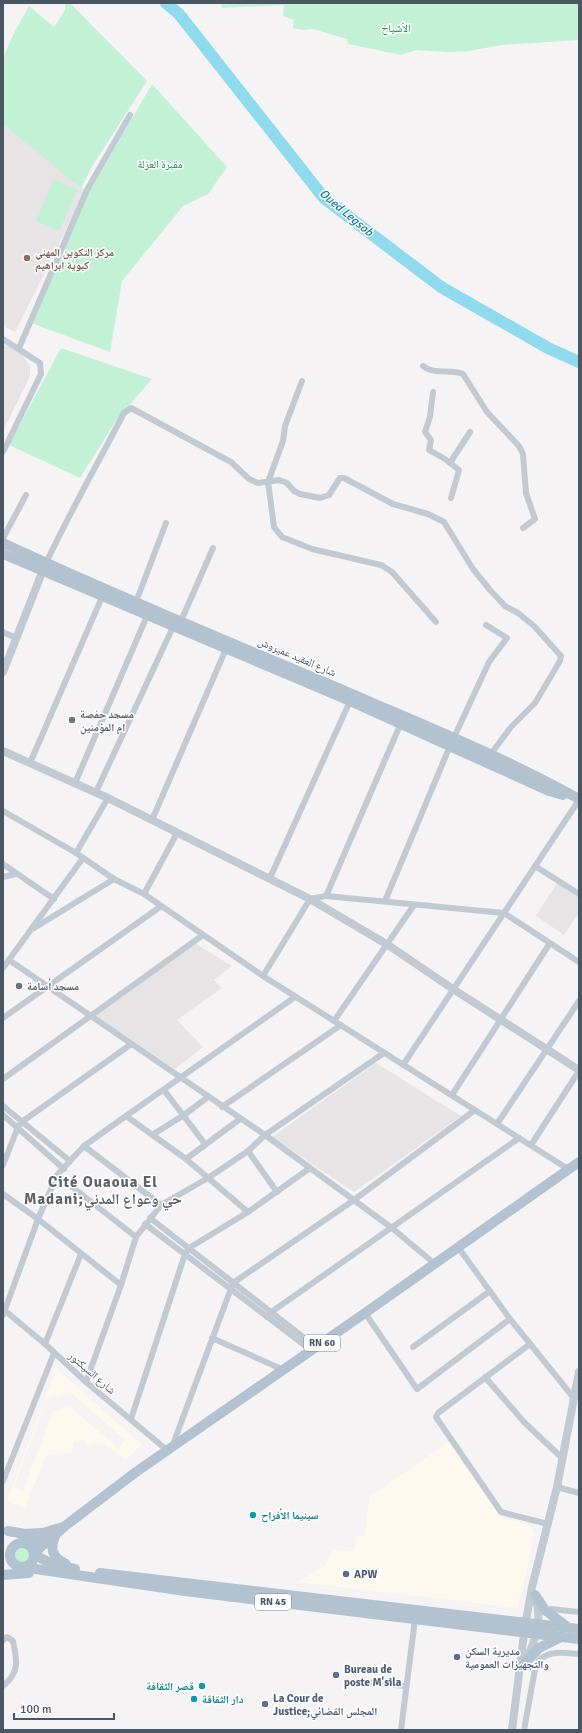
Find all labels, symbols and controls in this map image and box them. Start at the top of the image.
park label: الأشياخ [381,22,411,35]
park label: مقبرة العزلة [137,158,183,171]
water label: Oued Legsob [316,186,376,240]
place label: مركز التكوين المهني كبوية ابراهيم [35,246,114,273]
marker: مركز التكوين المهني كبوية ابراهيم [22,253,32,263]
street label: شارع العقيد عميروش [256,635,338,679]
place label: مسجد حفصة ام المؤمنين [80,708,134,735]
marker: مسجد حفصة ام المؤمنين [67,715,77,725]
place label: مسجد أسامة [27,978,79,993]
marker: مسجد أسامة [14,981,24,991]
district label: Cité Ouaoua El Madani;حي وعواع المدني [24,1173,182,1211]
road number: RN 60 [304,1335,340,1351]
street label: شارع السيكتور [65,1348,118,1397]
place label: سينيما الأفراح [261,1508,319,1523]
marker: سينيما الأفراح [248,1510,258,1520]
place label: APW [354,1568,377,1581]
marker: APW [341,1569,351,1579]
road number: RN 45 [255,1594,291,1610]
place label: مديرية السكن والتجهيزات العمومية [465,1645,549,1671]
marker: مديرية السكن والتجهيزات العمومية [452,1652,462,1662]
place label: Bureau de poste M'sila [344,1663,402,1689]
marker: Bureau de poste M'sila [331,1670,341,1680]
place label: قصر الثقافة [146,1680,194,1693]
marker: قصر الثقافة [197,1681,207,1691]
place label: La Cour de Justice;المجلس القضائي [273,1692,377,1719]
place label: دار الثقاقة [202,1693,244,1706]
marker: دار الثقاقة [189,1694,199,1704]
scale bar [14,1695,114,1721]
marker: La Cour de Justice;المجلس القضائي [260,1699,270,1709]
text: 100 m [20,1702,52,1717]

